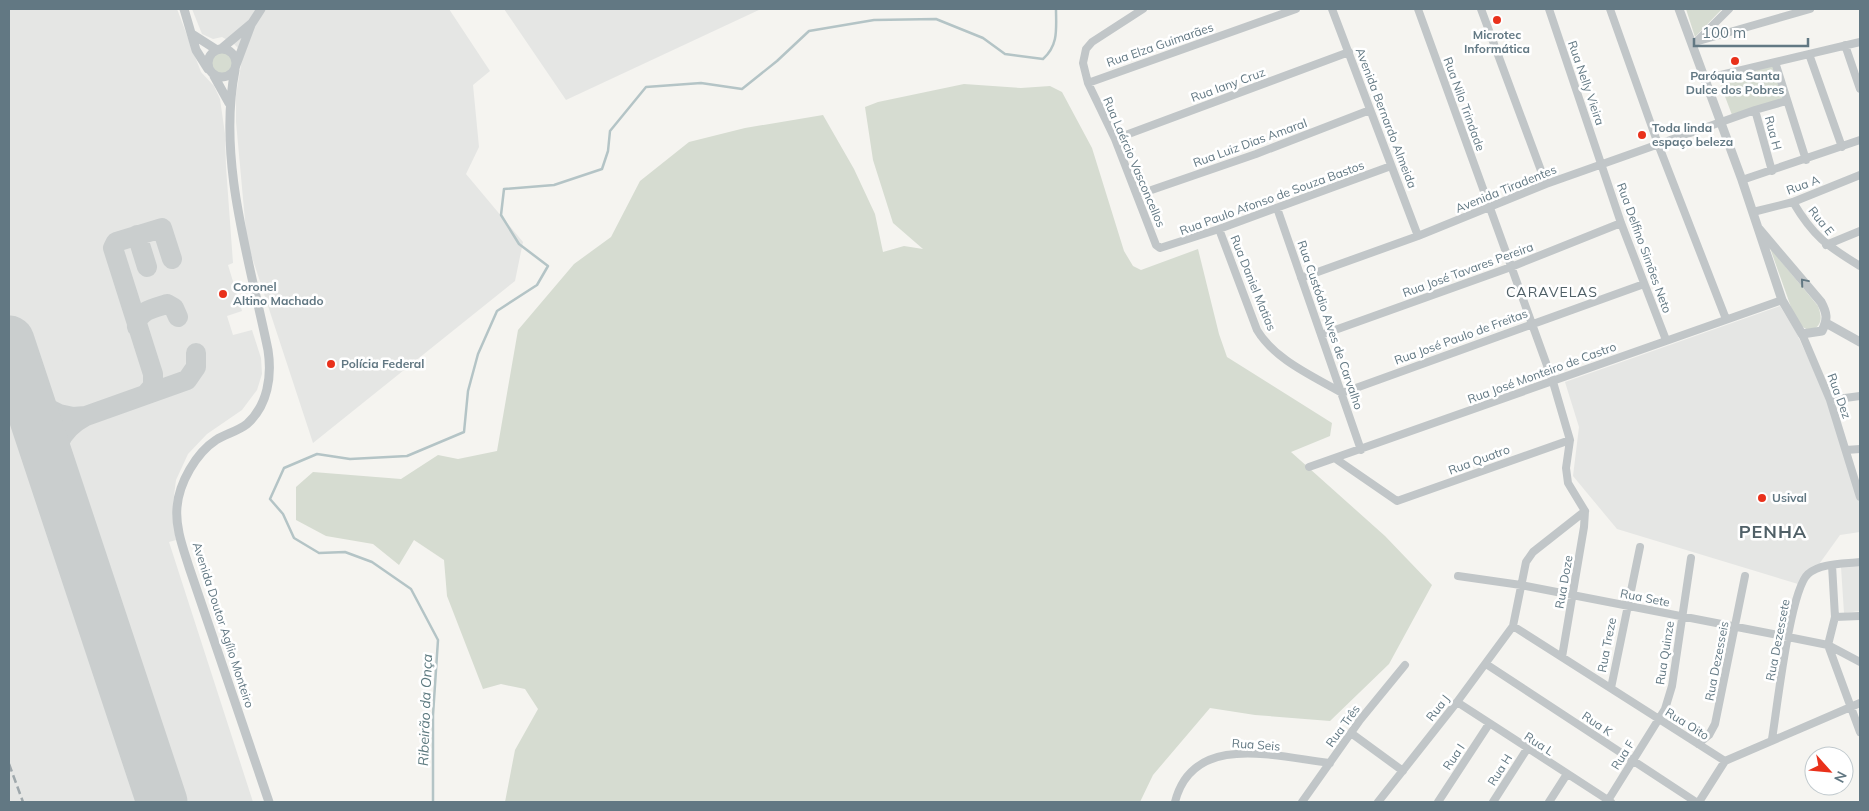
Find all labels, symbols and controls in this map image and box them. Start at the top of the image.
marker: Microtec Informática [1491,14,1503,26]
scale bar [1694,15,1808,47]
street label: Rua Elza Guimarães [1104,19,1215,70]
text: 100 m [1702,23,1746,42]
place label: Microtec Informática [1464,27,1530,56]
street label: Rua Nelly Vieira [1565,39,1608,127]
street label: Avenida Bernardo Almeida [1353,45,1420,190]
street label: Rua Nilo Trindade [1441,55,1488,153]
marker: Paróquia Santa Dulce dos Pobres [1729,55,1741,67]
street label: Rua Iany Cruz [1189,64,1267,105]
place label: Paróquia Santa Dulce dos Pobres [1686,68,1784,97]
street label: Rua Laércio Vasconcellos [1100,94,1169,229]
street label: Rua H [1762,114,1785,152]
street label: Rua Luiz Dias Amaral [1191,115,1309,170]
place label: Toda linda espaço beleza [1652,120,1733,149]
marker: Toda linda espaço beleza [1636,129,1648,141]
street label: Rua Paulo Afonso de Souza Bastos [1178,157,1366,238]
street label: Avenida Tiradentes [1453,161,1559,216]
street label: Rua A [1784,172,1822,197]
street label: Rua Delfino Simões Neto [1614,181,1675,315]
street label: Rua E [1805,203,1837,238]
street label: Rua Daniel Matias [1227,233,1280,333]
street label: Rua Custódio Alves de Carvalho [1294,238,1367,412]
street label: Rua José Tavares Pereira [1400,239,1535,300]
one-way arrow [1801,278,1810,287]
place label: Coronel Altino Machado [233,279,324,308]
district label: CARAVELAS [1506,283,1598,301]
marker: Coronel Altino Machado [217,288,229,300]
street label: Rua José Paulo de Freitas [1392,305,1530,368]
street label: Rua José Monteiro de Castro [1465,339,1618,406]
place label: Polícia Federal [341,356,424,371]
marker: Polícia Federal [325,358,337,370]
street label: Rua Dez [1824,371,1855,421]
street label: Rua Quatro [1446,441,1512,478]
place label: Usival [1772,490,1807,505]
marker: Usival [1756,492,1768,504]
district label: PENHA [1739,520,1807,543]
street label: Avenida Doutor Agílio Monteiro [190,540,257,710]
street label: Rua Doze [1551,554,1576,610]
street label: Rua Sete [1619,585,1671,610]
street label: Rua Dezessete [1762,598,1793,682]
street label: Rua Treze [1594,616,1619,673]
street label: Rua Quinze [1652,620,1677,686]
street label: Rua Dezesseis [1701,620,1732,702]
water label: Ribeirão da Onça [414,654,436,766]
street label: Rua J [1423,691,1453,724]
street label: Rua Três [1322,702,1363,750]
street label: Rua Oito [1663,704,1712,743]
street label: Rua K [1579,708,1616,739]
street label: Rua L [1522,729,1557,759]
street label: Rua Seis [1231,735,1281,754]
street label: Rua F [1608,737,1638,772]
street label: Rua I [1439,741,1468,773]
north arrow [1804,746,1854,796]
street label: Rua H [1484,751,1515,788]
text: N [1830,768,1851,786]

